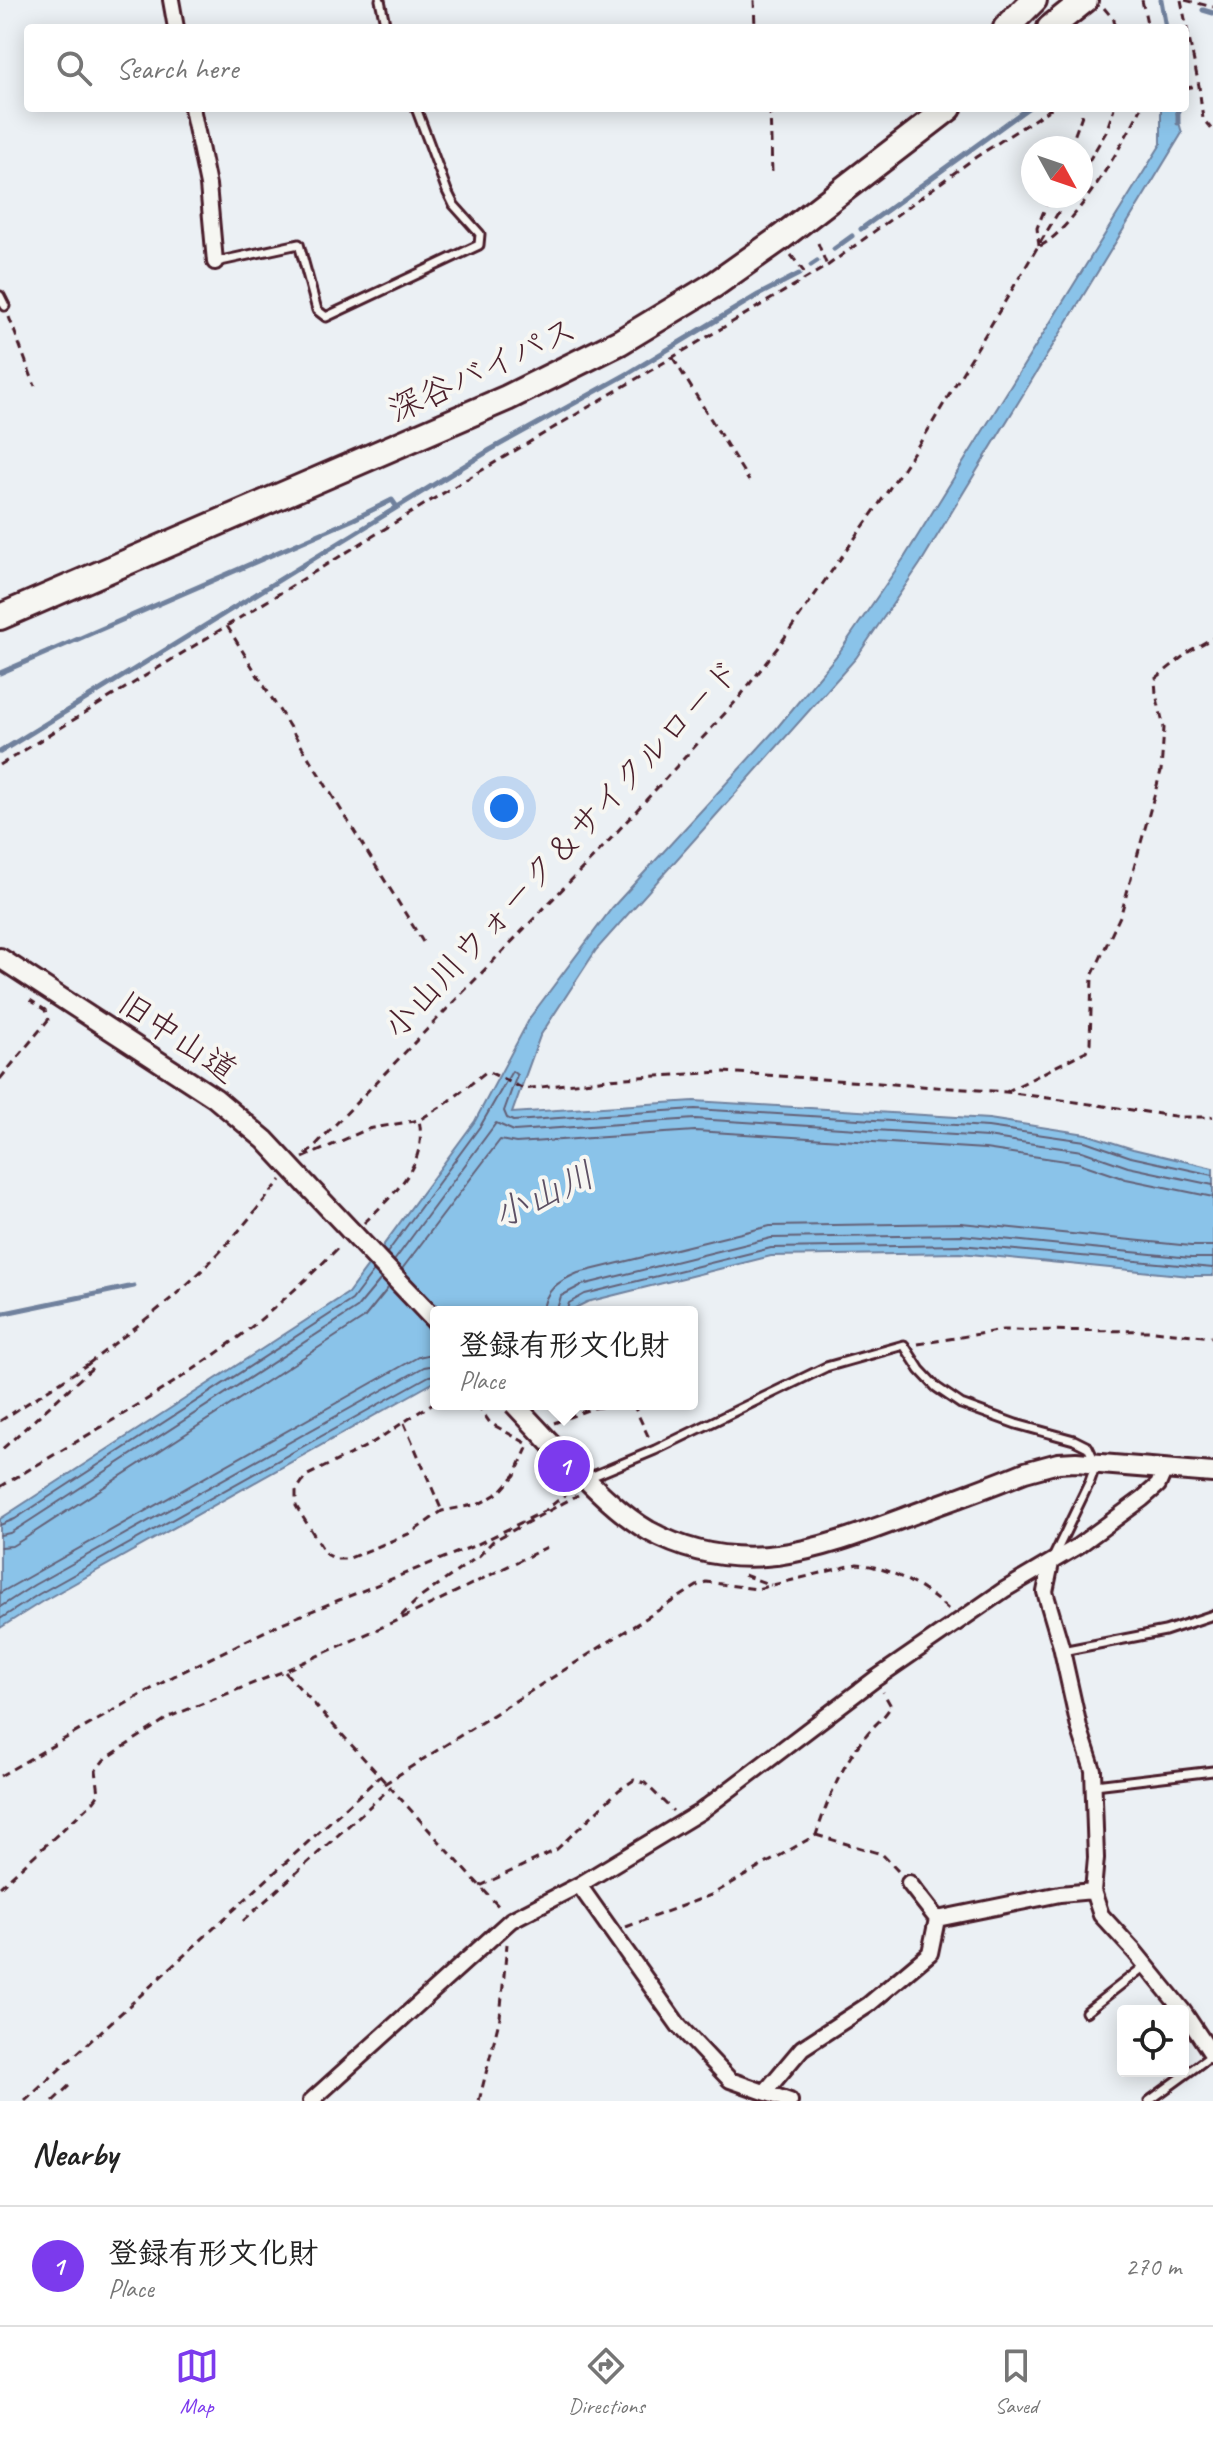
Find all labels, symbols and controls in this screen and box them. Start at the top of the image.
search box [24,24,1189,112]
icon: search [52,46,96,90]
text: Search here [116,49,238,87]
north arrow [1021,136,1093,208]
street label: 深谷バイパス [381,307,583,432]
street label: 小山川ウォーク＆サイクルロード [374,649,749,1048]
your location [484,788,524,828]
street label: 旧中山道 [109,981,246,1092]
water label: 小山川 [485,1151,602,1239]
popup [430,1306,698,1410]
text: 登録有形文化財 [459,1326,669,1364]
text: Place [459,1364,505,1397]
pin: 1 [538,1436,590,1496]
map controls [1117,2005,1189,2077]
button: locate [1117,2005,1189,2077]
text: Nearby [32,2132,118,2175]
text: 登録有形文化財 [108,2234,318,2272]
text: 1 [52,2250,64,2283]
text: 270 m [1125,2250,1181,2283]
text: Place [108,2272,154,2305]
tab: Map [175,2344,219,2420]
tab: Directions [568,2344,645,2420]
tab: Saved [994,2344,1038,2420]

